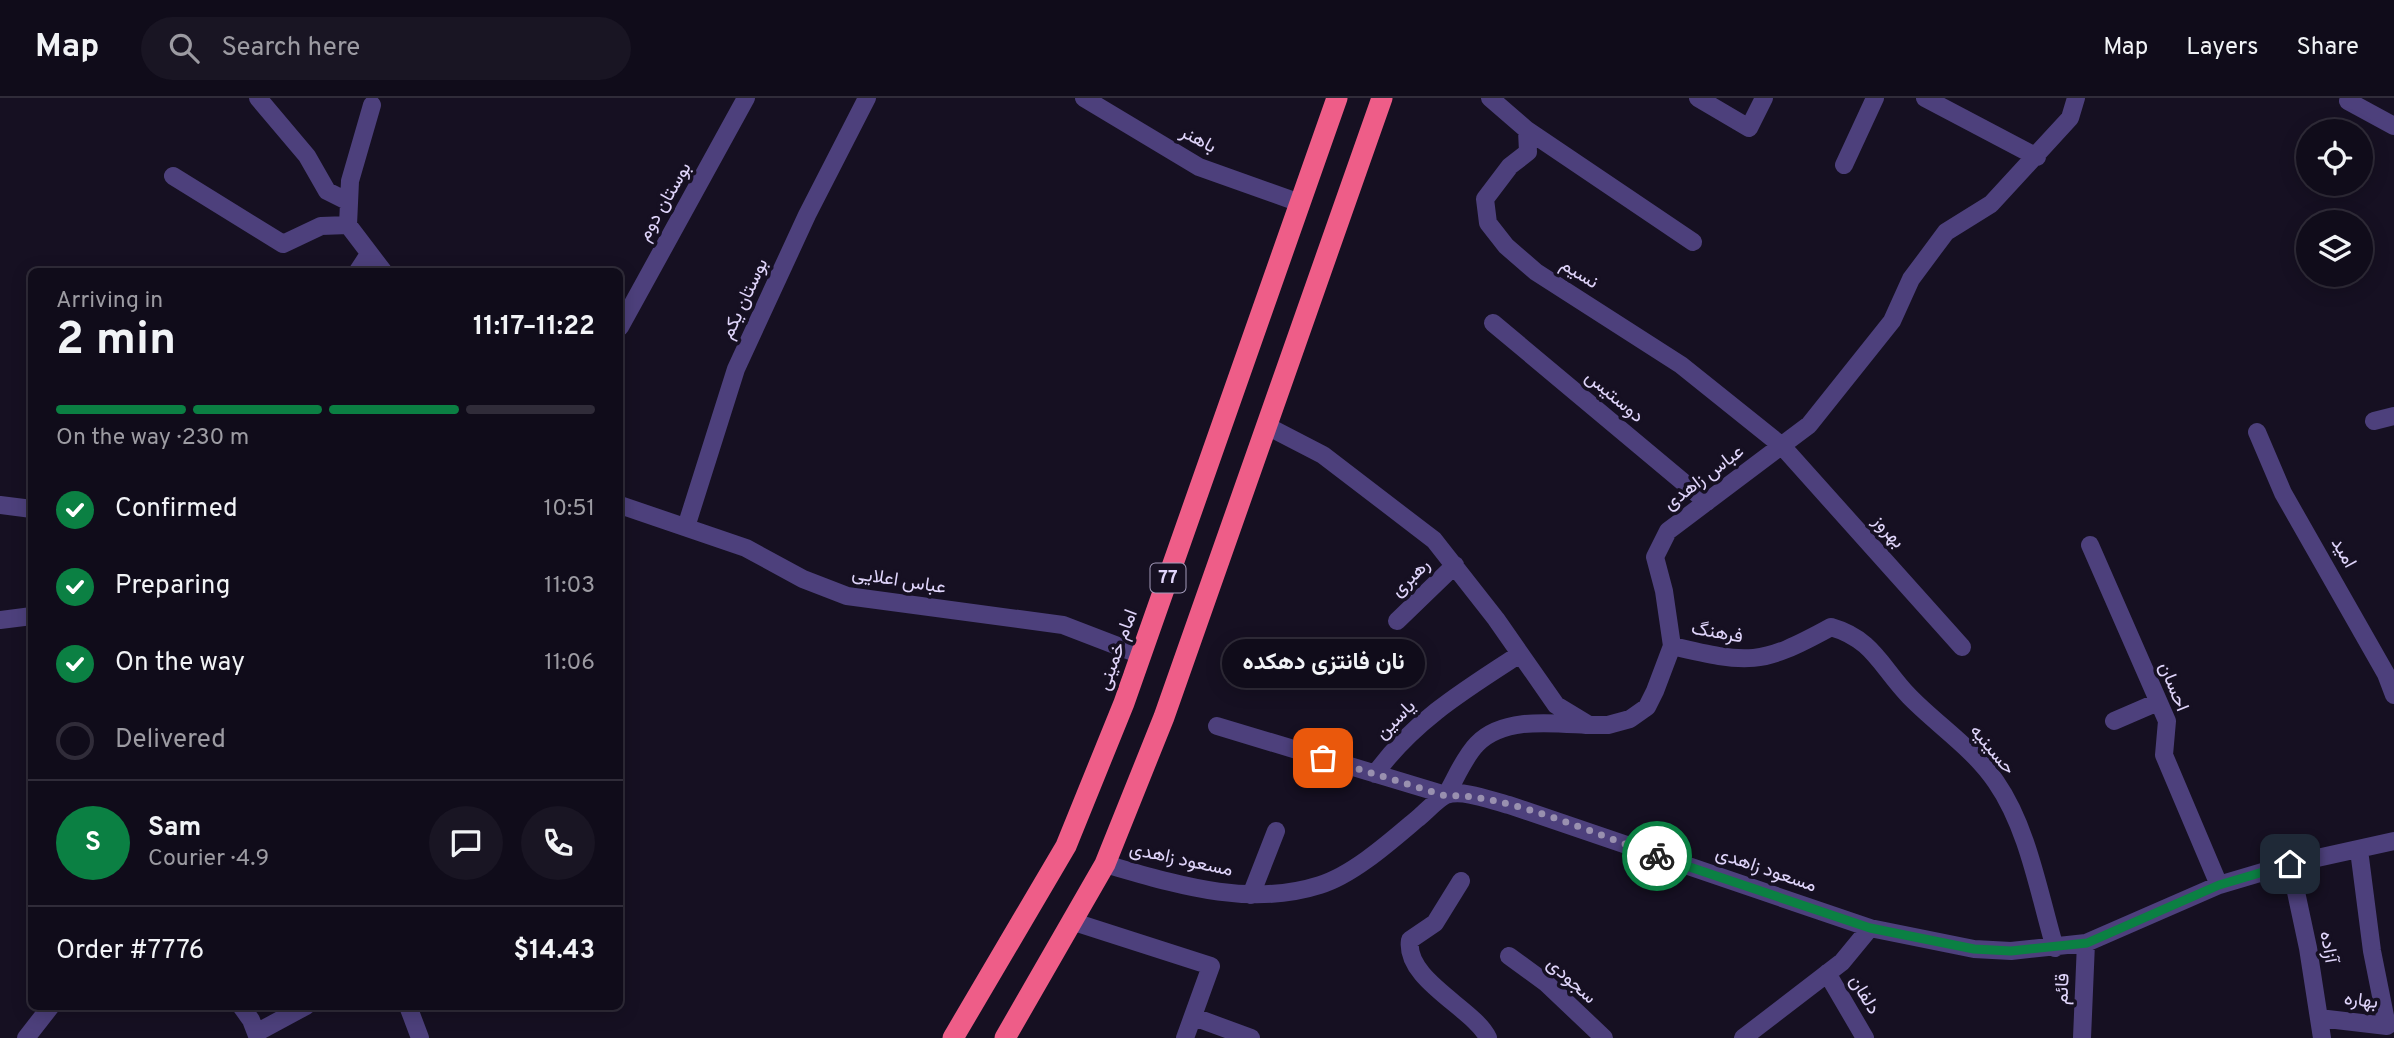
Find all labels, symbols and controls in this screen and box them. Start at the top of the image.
search box [141,17,631,80]
text: Map [35,27,99,69]
icon: search [165,29,203,67]
text: Search here [221,32,360,65]
text: Map [2103,33,2148,63]
text: Layers [2186,33,2258,63]
text: Share [2296,33,2359,63]
map controls [2296,119,2373,287]
button: locate [2296,119,2373,196]
street label: باهنر [1175,120,1220,159]
street label: بوستان دوم [633,158,697,246]
button: layers [2296,210,2373,287]
street label: نسیم [1556,253,1602,295]
street label: بوستان یکم [716,255,774,343]
text: Arriving in [56,287,163,316]
text: 11:17–11:22 [473,311,595,344]
text: 2 min [56,312,176,371]
street label: دوستیس [1580,365,1648,429]
text: On the way · 230 m [56,424,249,453]
street label: عباس زاهدی [1659,440,1749,516]
icon: check [56,491,94,529]
text: Confirmed [115,493,238,526]
text: 10:51 [544,495,595,524]
street label: بهروز [1866,509,1909,554]
street label: امید [2325,533,2361,573]
street label: رهبری [1386,554,1436,602]
street label: عباس اعلایی [850,562,948,600]
road number: 77 [1150,564,1186,592]
icon: check [56,568,94,606]
text: Preparing [115,570,230,603]
text: 11:03 [544,572,595,601]
street label: امام خمینی [1092,606,1144,694]
street label: فرهنگ [1689,617,1745,649]
callout: نان فانتزی دهکده [1222,639,1424,688]
icon: check [56,645,94,683]
text: On the way [115,647,245,680]
text: 11:06 [544,649,595,678]
text: نان فانتزی دهکده [1242,649,1405,678]
street label: احسان [2152,659,2194,715]
street label: یاسین [1371,695,1421,745]
street label: حسینیه [1964,720,2020,780]
text: Delivered [115,724,226,757]
pin [1293,728,1353,788]
icon: bag [1304,739,1342,777]
button: chat [429,806,503,880]
button: phone [521,806,595,880]
text: Sam [148,812,201,845]
courier [1622,821,1692,891]
text: S [85,827,101,860]
pin [2260,834,2320,894]
street label: مسعود زاهدی [1127,837,1235,883]
icon: bike [1638,837,1676,875]
street label: مسعود زاهدی [1712,842,1820,898]
text: Courier · 4.9 [148,845,269,874]
icon: home [2271,845,2309,883]
street label: آزاده [2313,929,2343,966]
text: Order #7776 [56,935,204,968]
text: $14.43 [514,935,595,968]
street label: سجودی [1541,952,1601,1010]
street label: دلفان [1843,971,1885,1019]
street label: قائم [2050,973,2076,1005]
street label: بهاره [2343,987,2379,1015]

